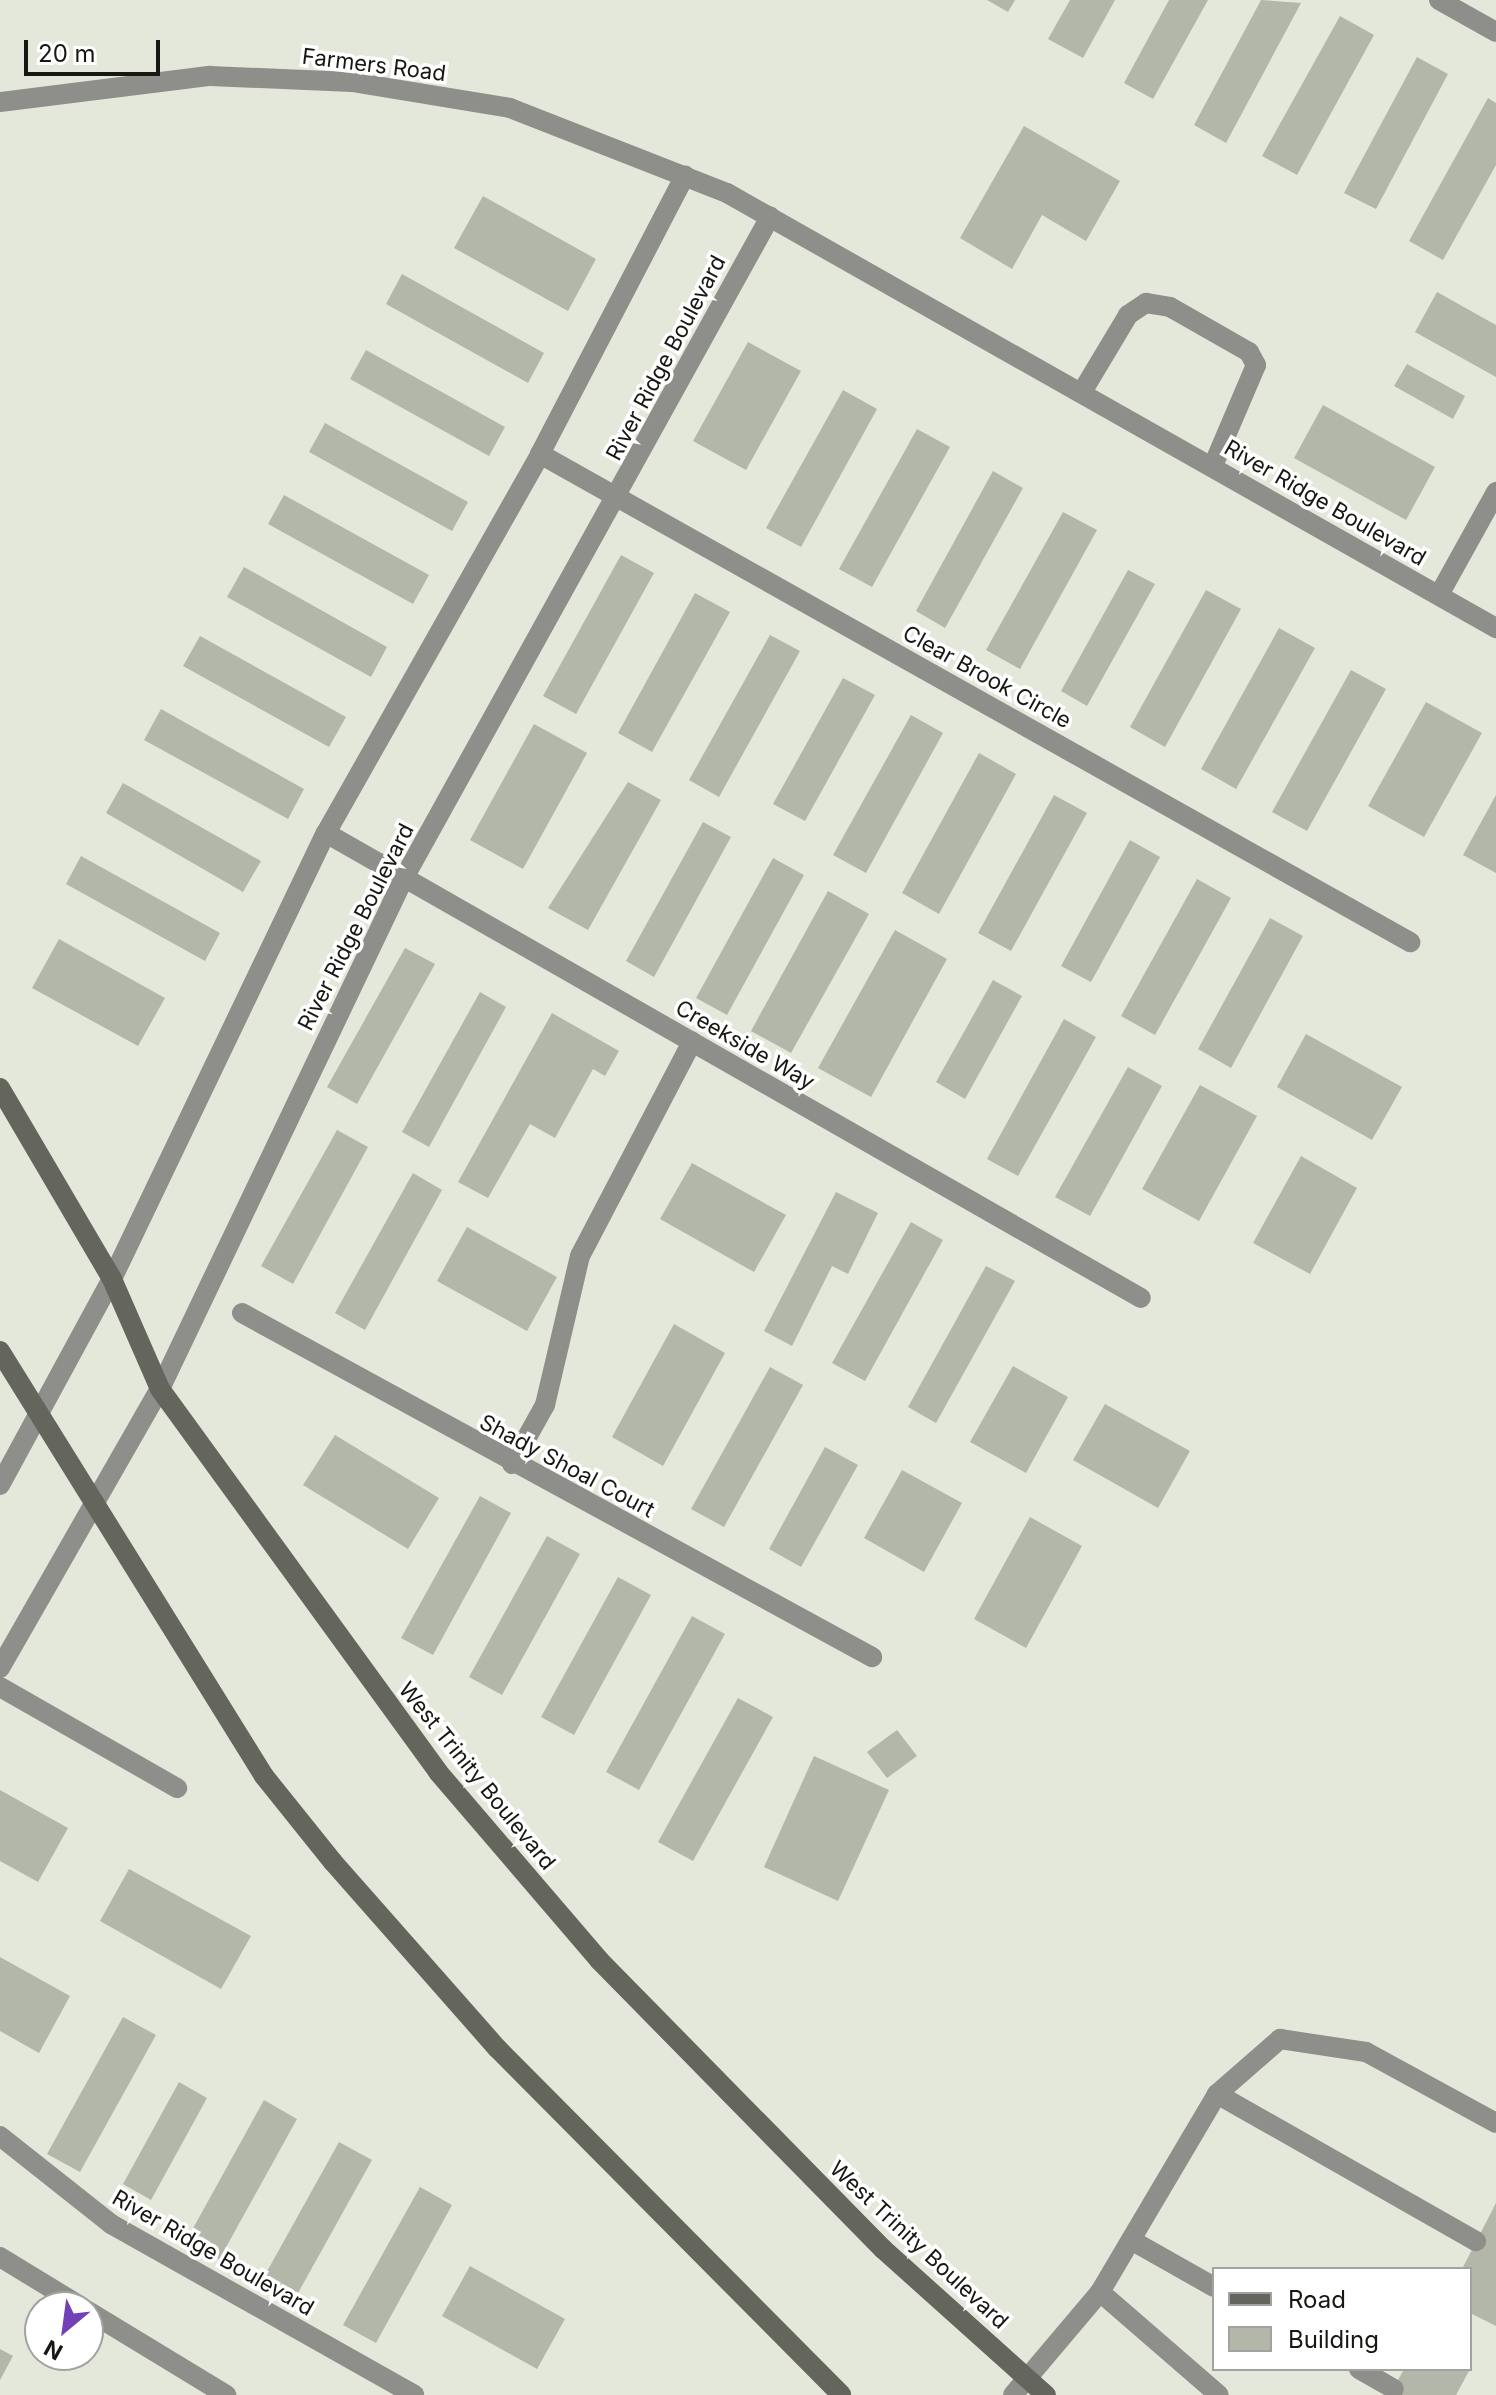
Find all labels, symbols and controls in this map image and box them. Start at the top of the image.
scale bar [28,24,164,74]
text: 20 m [38,39,96,68]
street label: Farmers Road [301,43,447,87]
street label: River Ridge Boulevard [601,251,731,465]
street label: River Ridge Boulevard [1219,434,1431,572]
street label: Clear Brook Circle [898,620,1076,734]
street label: River Ridge Boulevard [292,819,420,1035]
street label: Creekside Way [671,995,819,1095]
street label: Shady Shoal Court [475,1409,659,1523]
street label: West Trinity Boulevard [393,1677,561,1875]
street label: West Trinity Boulevard [824,2156,1014,2334]
street label: River Ridge Boulevard [107,2184,319,2322]
legend [1212,2267,1472,2371]
text: Road [1288,2285,1346,2314]
north arrow [24,2291,104,2371]
text: Building [1288,2325,1379,2354]
text: N [40,2335,67,2366]

